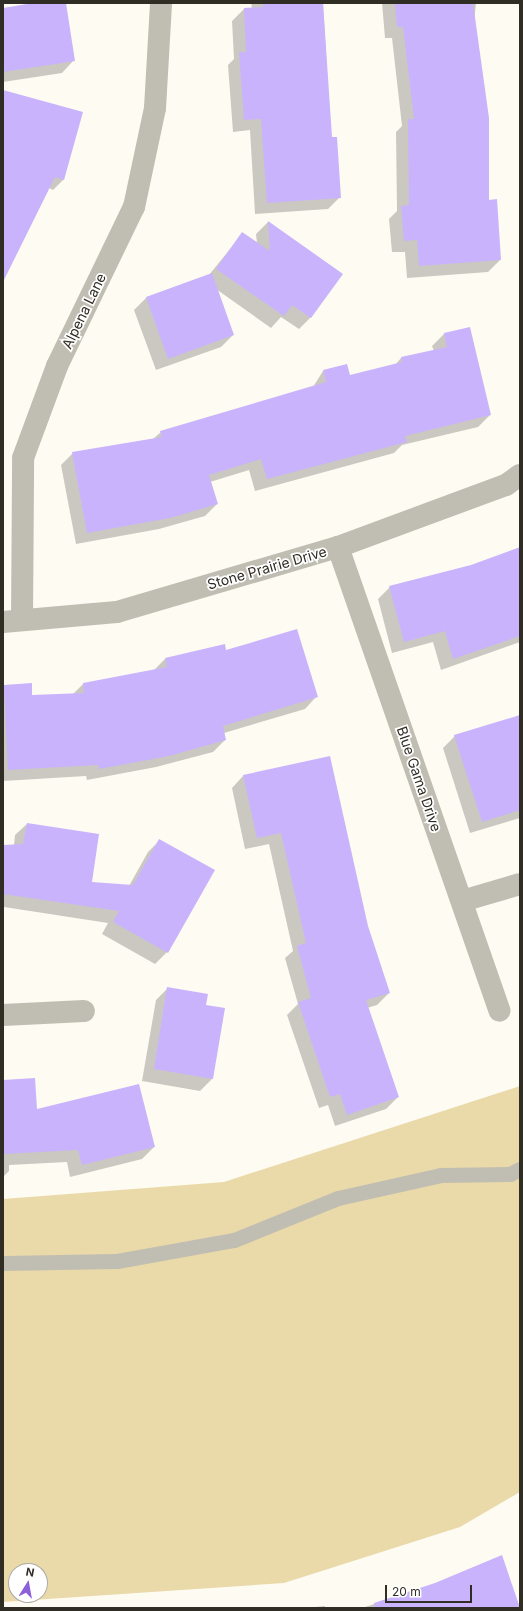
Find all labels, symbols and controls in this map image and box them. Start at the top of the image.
street label: Alpena Lane [58,270,110,352]
street label: Stone Prairie Drive [205,543,329,593]
street label: Blue Gama Drive [393,724,445,834]
north arrow [8,1563,48,1603]
text: N [25,1565,36,1580]
scale bar [387,1577,474,1603]
text: 20 m [392,1584,421,1599]

